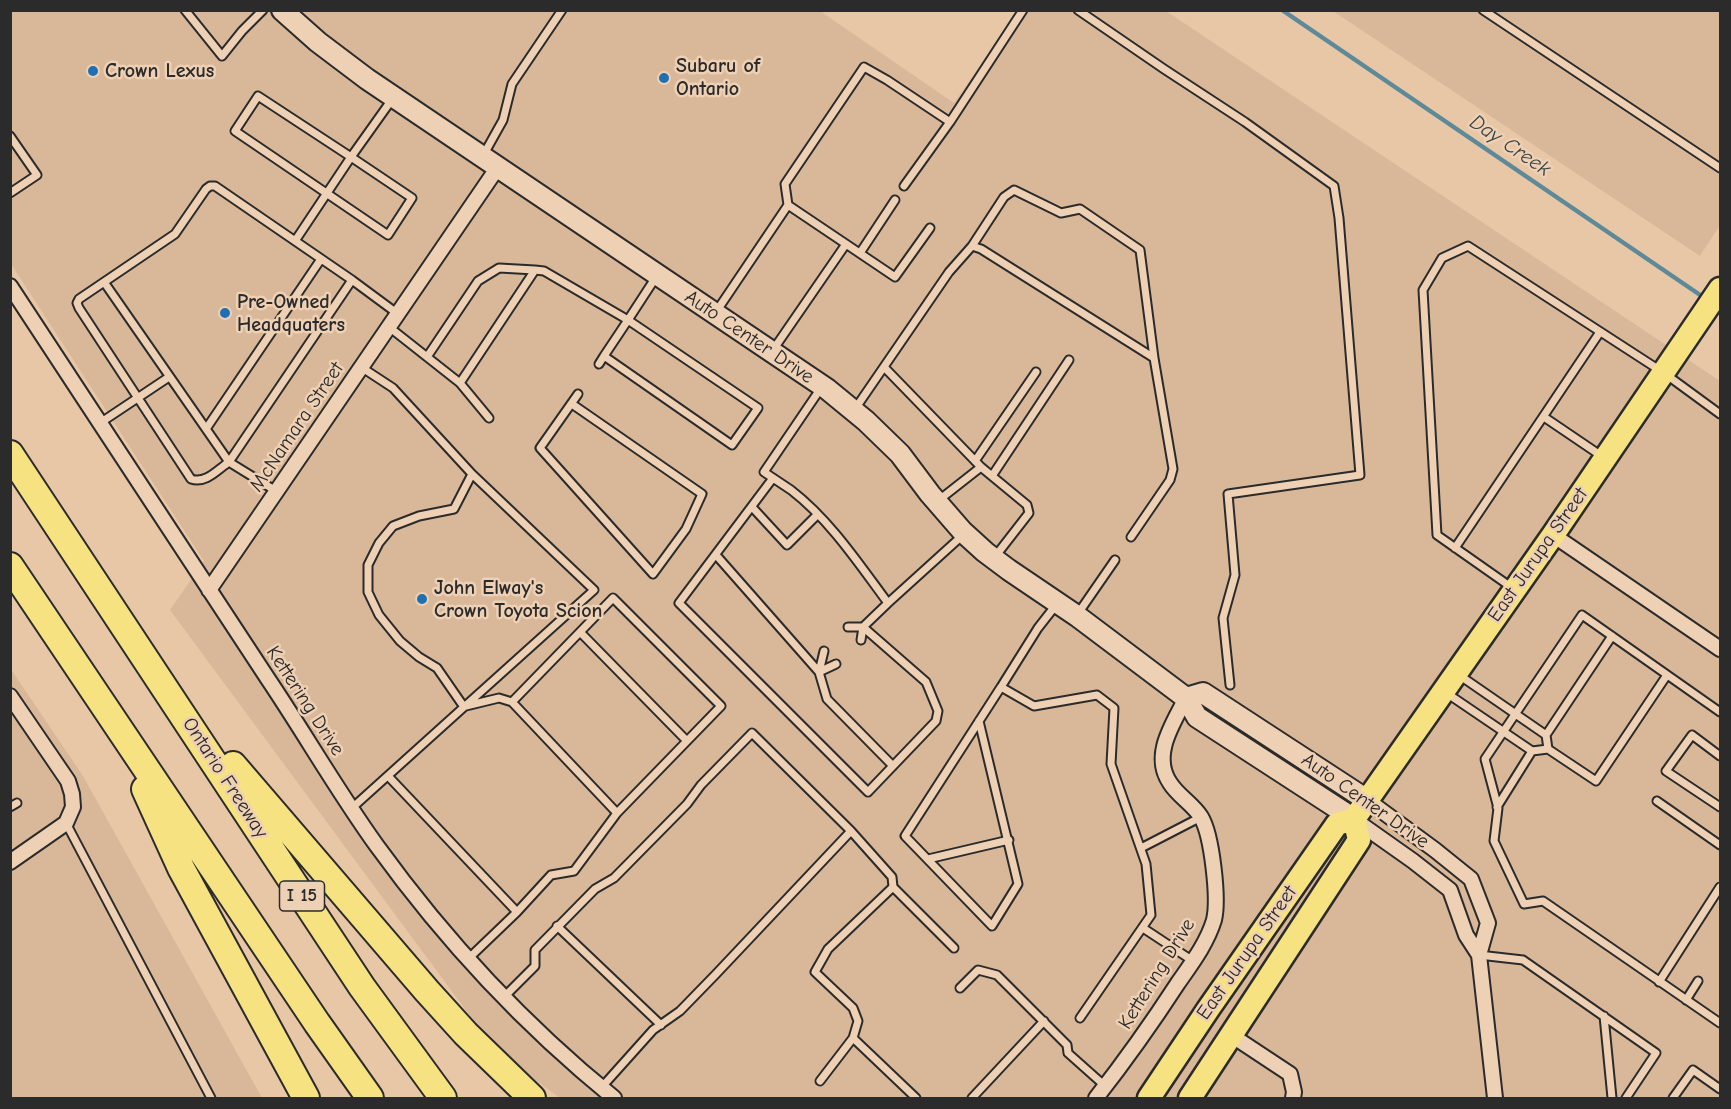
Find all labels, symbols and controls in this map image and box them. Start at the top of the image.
place label: Subaru of Ontario [676,54,760,101]
place label: Crown Lexus [105,59,214,83]
marker: Crown Lexus [86,64,100,78]
marker: Subaru of Ontario [657,71,671,85]
water label: Day Creek [1465,110,1555,182]
street label: Auto Center Drive [680,285,818,389]
place label: Pre-Owned Headquaters [237,290,345,337]
marker: Pre-Owned Headquaters [218,306,232,320]
street label: McNamara Street [245,358,349,496]
street label: East Jurupa Street [1483,483,1593,627]
place label: John Elway's Crown Toyota Scion [434,576,602,623]
marker: John Elway's Crown Toyota Scion [415,592,429,606]
street label: Kettering Drive [261,642,349,760]
street label: Ontario Freeway [177,713,273,843]
street label: Auto Center Drive [1297,748,1433,854]
road number: I 15 [280,881,324,911]
street label: East Jurupa Street [1192,881,1302,1025]
street label: Kettering Drive [1113,914,1201,1034]

